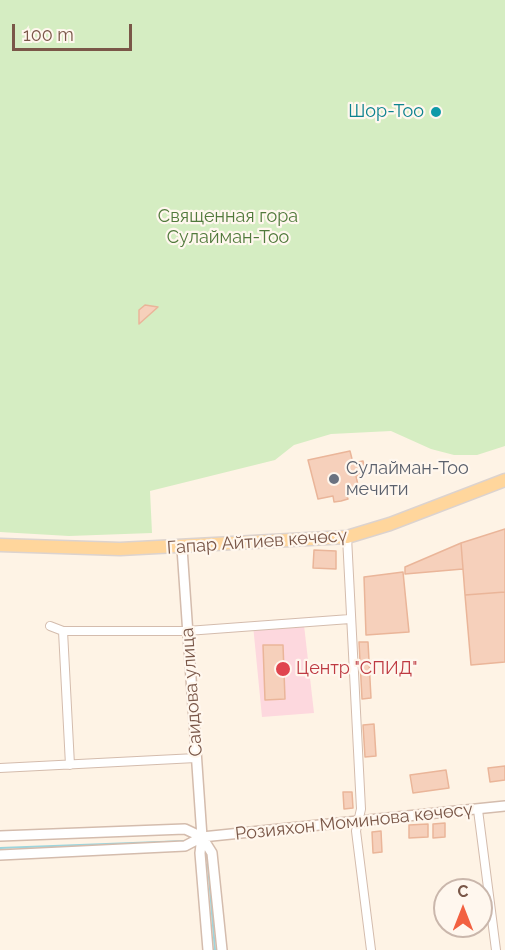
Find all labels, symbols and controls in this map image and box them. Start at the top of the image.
scale bar [15,12,135,50]
text: 100 m [23,24,74,45]
place label: Шор-Тоо [348,101,424,123]
marker: Шор-Тоо [429,105,443,119]
park label: Священная гора Сулайман-Тоо [158,206,298,248]
place label: Сулайман-Тоо мечити [346,458,469,500]
marker: Сулайман-Тоо мечити [327,472,341,486]
street label: Гапар Айтиев көчөсү [166,525,348,559]
street label: Саидова улица [177,627,207,757]
place label: Центр "СПИД" [296,658,417,680]
marker: Центр "СПИД" [274,660,292,678]
street label: Розияхон Моминова көчөсү [234,799,474,845]
north arrow [433,878,493,938]
text: С [458,882,468,901]

